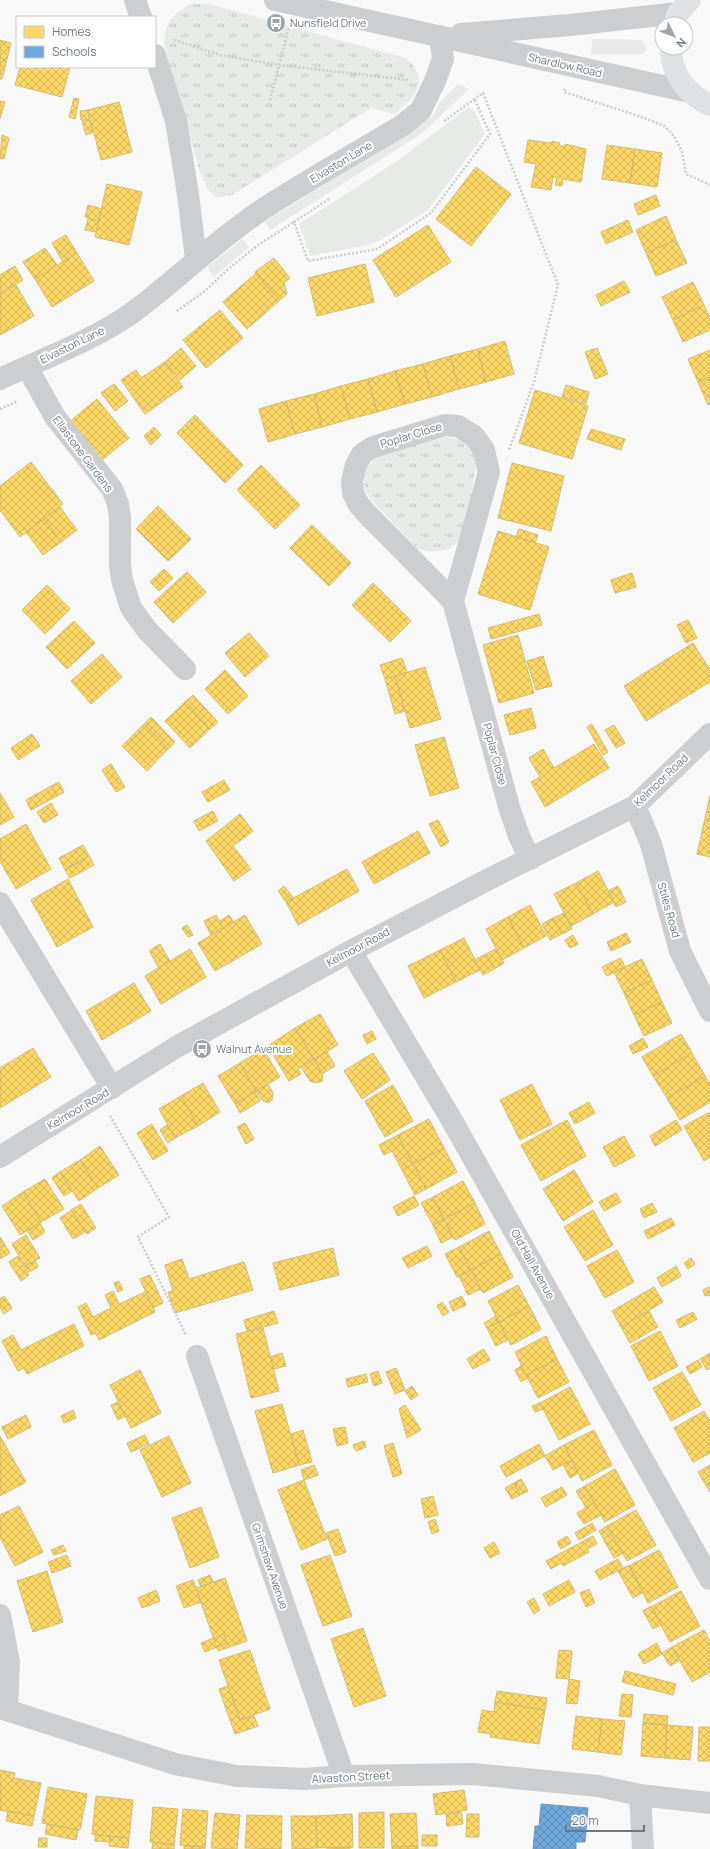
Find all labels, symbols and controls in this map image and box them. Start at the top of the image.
bus stop icon: Nunsfield Drive [265,12,287,34]
place label: Nunsfield Drive [290,15,367,30]
legend [16,16,156,68]
north arrow [654,16,694,56]
text: Homes [52,23,91,40]
text: N [673,35,690,51]
text: Schools [52,43,96,60]
street label: Shardlow Road [527,49,604,80]
street label: Elvaston Lane [307,137,375,186]
street label: Elvaston Lane [37,322,107,367]
street label: Ellastone Gardens [50,412,117,495]
street label: Poplar Close [378,418,444,451]
street label: Poplar Close [480,721,511,787]
street label: Kelmoor Road [630,750,691,809]
street label: Stiles Road [654,880,685,939]
street label: Kelmoor Road [323,924,392,970]
bus stop icon: Walnut Avenue [191,1038,213,1060]
place label: Walnut Avenue [216,1041,292,1056]
street label: Kelmoor Road [44,1084,111,1133]
street label: Old Hall Avenue [508,1226,559,1302]
street label: Grimshaw Avenue [249,1521,292,1611]
street label: Alvaston Street [311,1767,391,1786]
scale bar [566,1807,644,1833]
text: 20 m [572,1812,599,1829]

